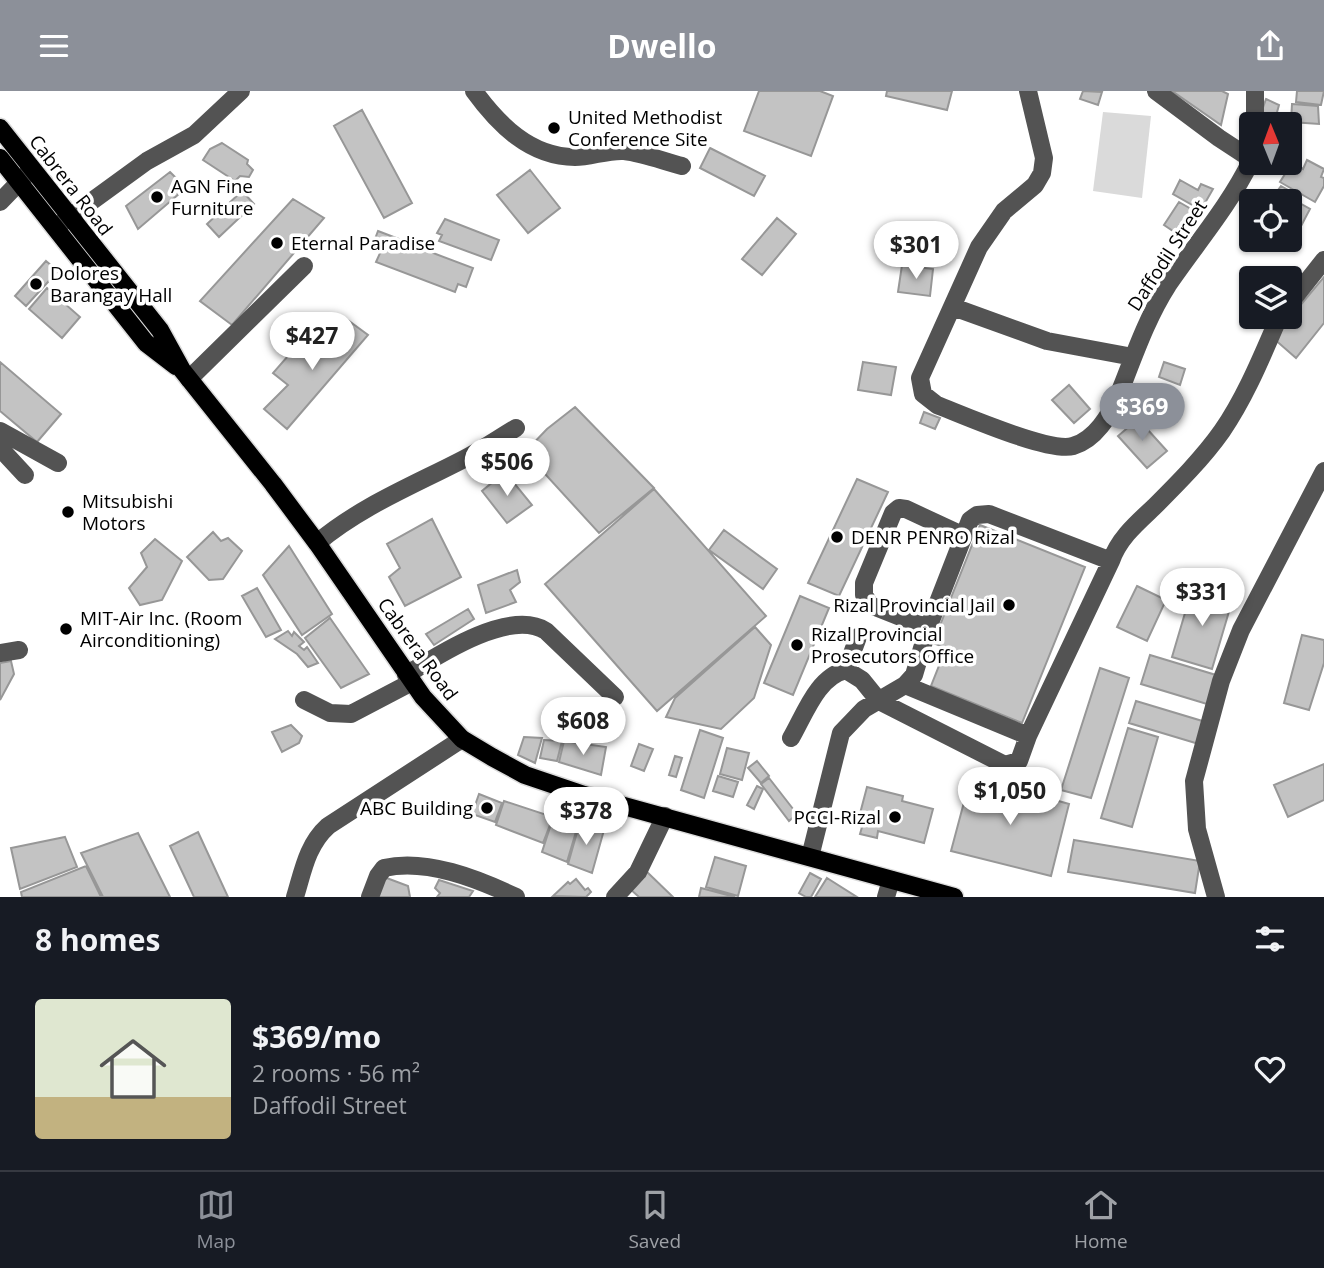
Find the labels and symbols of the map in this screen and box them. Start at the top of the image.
place label: United Methodist Conference Site [568,104,722,152]
north arrow [1239,112,1302,175]
marker: United Methodist Conference Site [546,120,562,136]
street label: Cabrera Road [23,129,119,241]
place label: AGN Fine Furniture [171,173,254,221]
marker: AGN Fine Furniture [149,189,165,205]
street label: Daffodil Street [1121,194,1213,316]
pin: $301 [875,221,957,281]
place label: Eternal Paradise [291,230,435,256]
marker: Eternal Paradise [269,235,285,251]
place label: Dolores Barangay Hall [50,260,172,308]
marker: Dolores Barangay Hall [28,276,44,292]
pin: $427 [271,313,353,372]
pin: $369 [1101,383,1183,443]
pin: $506 [466,439,548,498]
place label: Mitsubishi Motors [82,488,173,536]
marker: Mitsubishi Motors [60,504,76,520]
place label: DENR PENRO Rizal [851,524,1015,550]
marker: DENR PENRO Rizal [829,529,845,545]
pin: $331 [1161,568,1243,628]
street label: Cabrera Road [372,592,464,706]
place label: Rizal Provincial Jail [833,592,995,618]
marker: Rizal Provincial Jail [1001,597,1017,613]
place label: MIT-Air Inc. (Room Airconditioning) [80,605,242,653]
marker: MIT-Air Inc. (Room Airconditioning) [58,621,74,637]
place label: Rizal Provincial Prosecutors Office [811,621,974,669]
marker: Rizal Provincial Prosecutors Office [789,637,805,653]
pin: $608 [542,697,624,757]
pin: $1,050 [953,767,1067,827]
pin: $378 [545,787,627,847]
place label: ABC Building [360,795,473,821]
marker: ABC Building [479,800,495,816]
place label: PCCI-Rizal [793,804,881,830]
marker: PCCI-Rizal [887,809,903,825]

